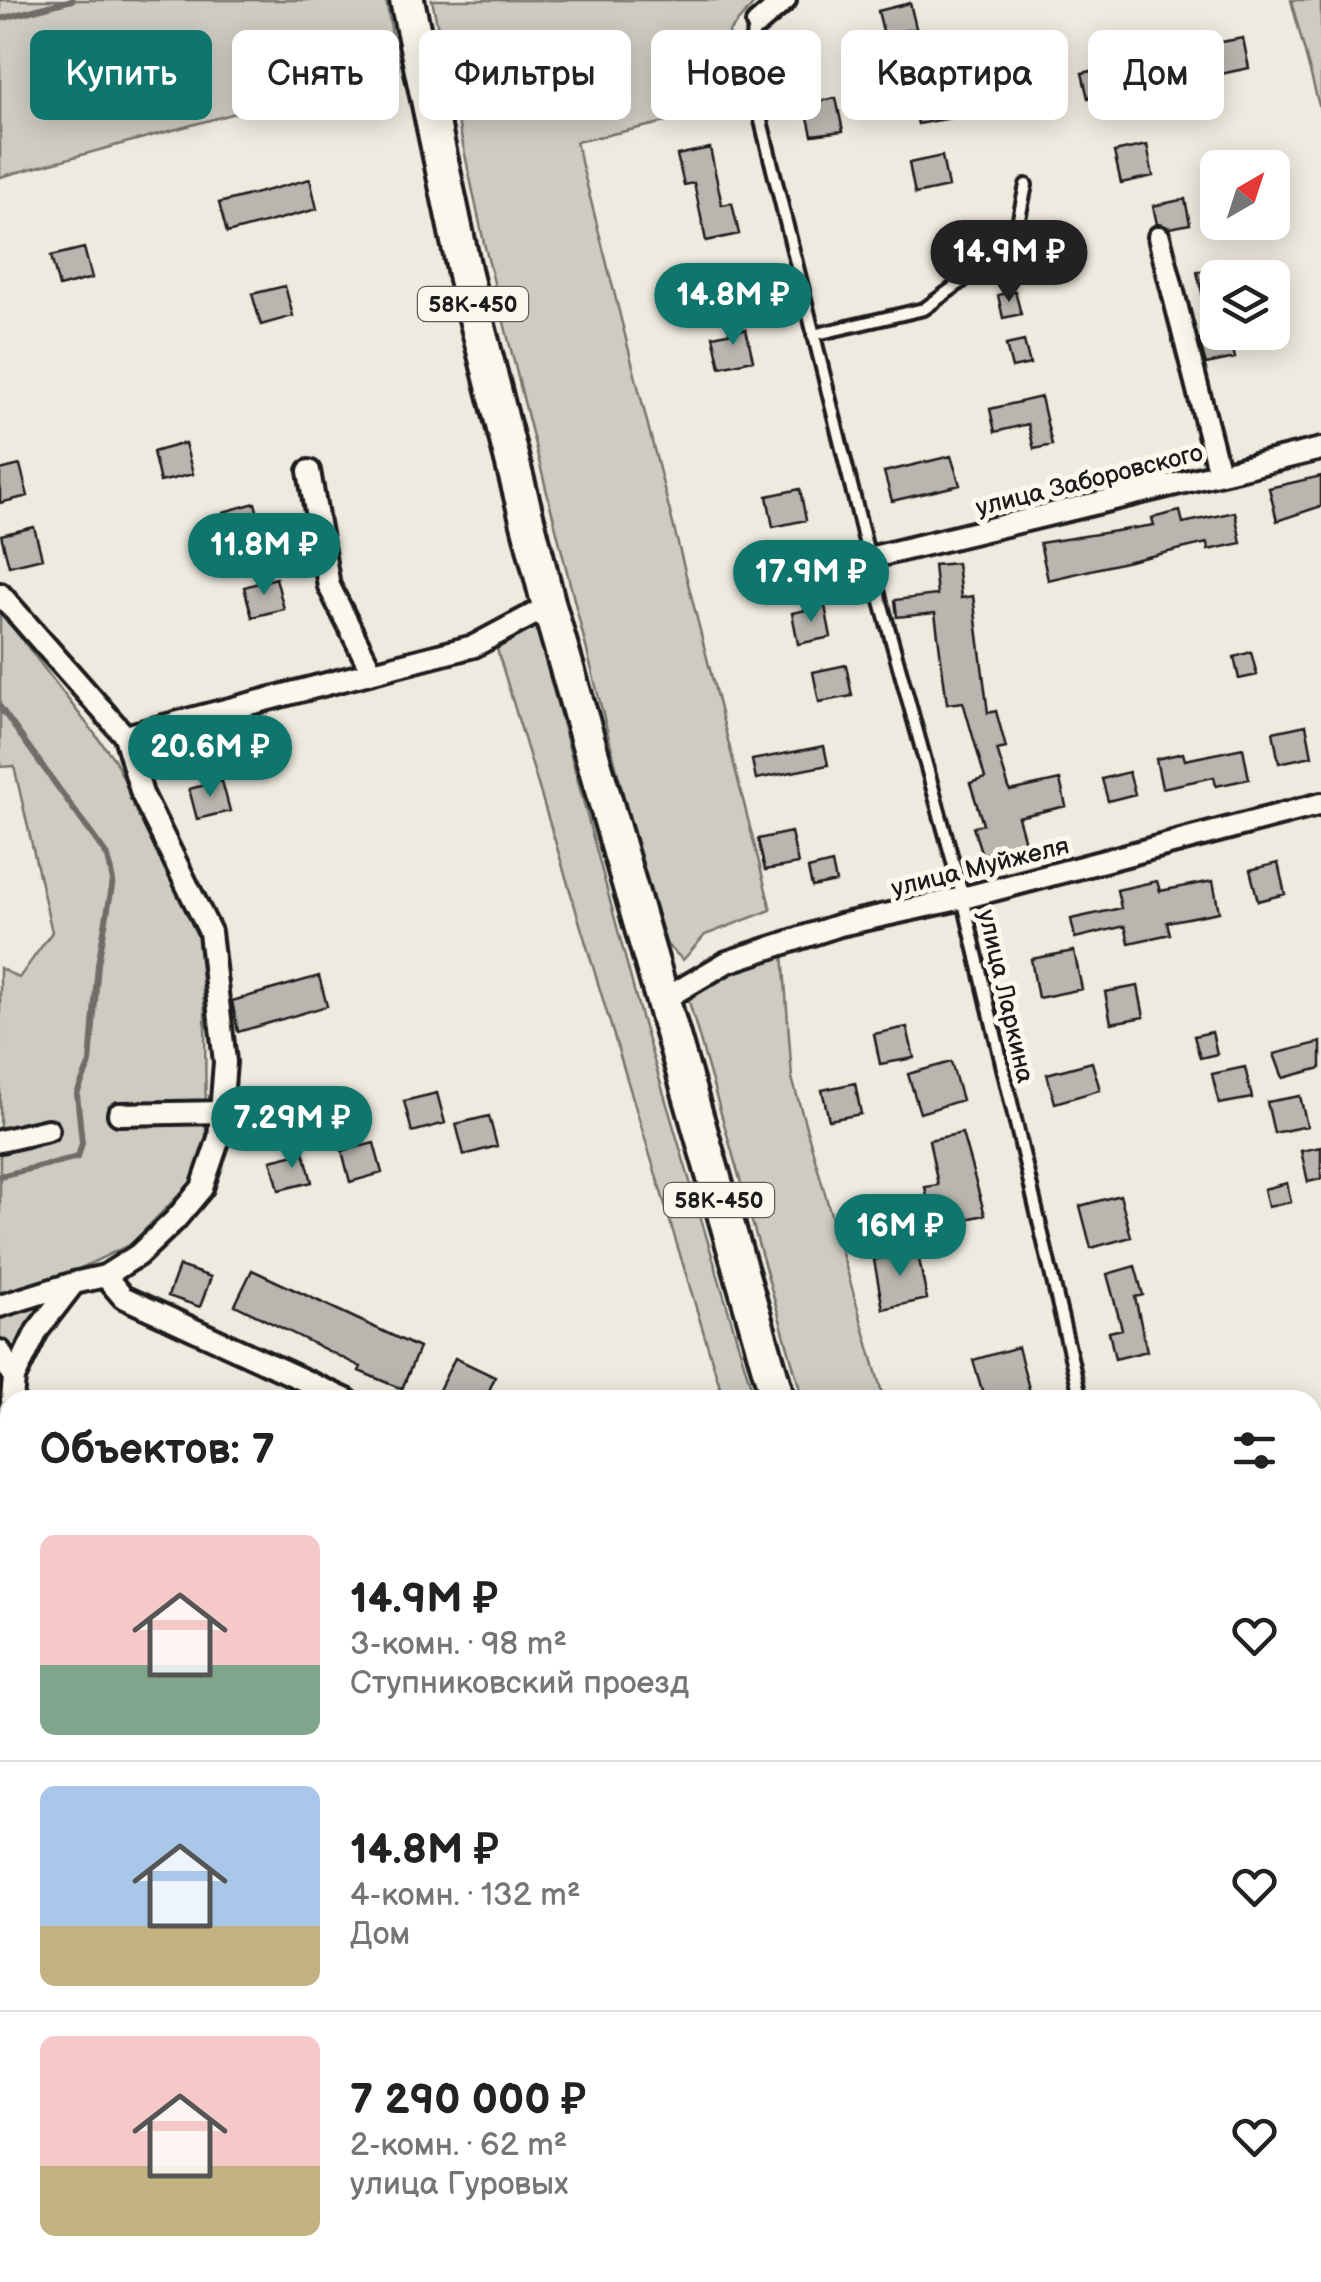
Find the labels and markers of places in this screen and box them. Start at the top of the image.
pin: 14.9M ₽ [917,220,1101,305]
pin: 14.8M ₽ [641,263,825,348]
pin: 11.8M ₽ [172,513,356,598]
pin: 17.9M ₽ [719,540,903,625]
pin: 20.6M ₽ [118,715,302,800]
pin: 7.29M ₽ [200,1086,384,1171]
pin: 16M ₽ [830,1194,970,1279]

